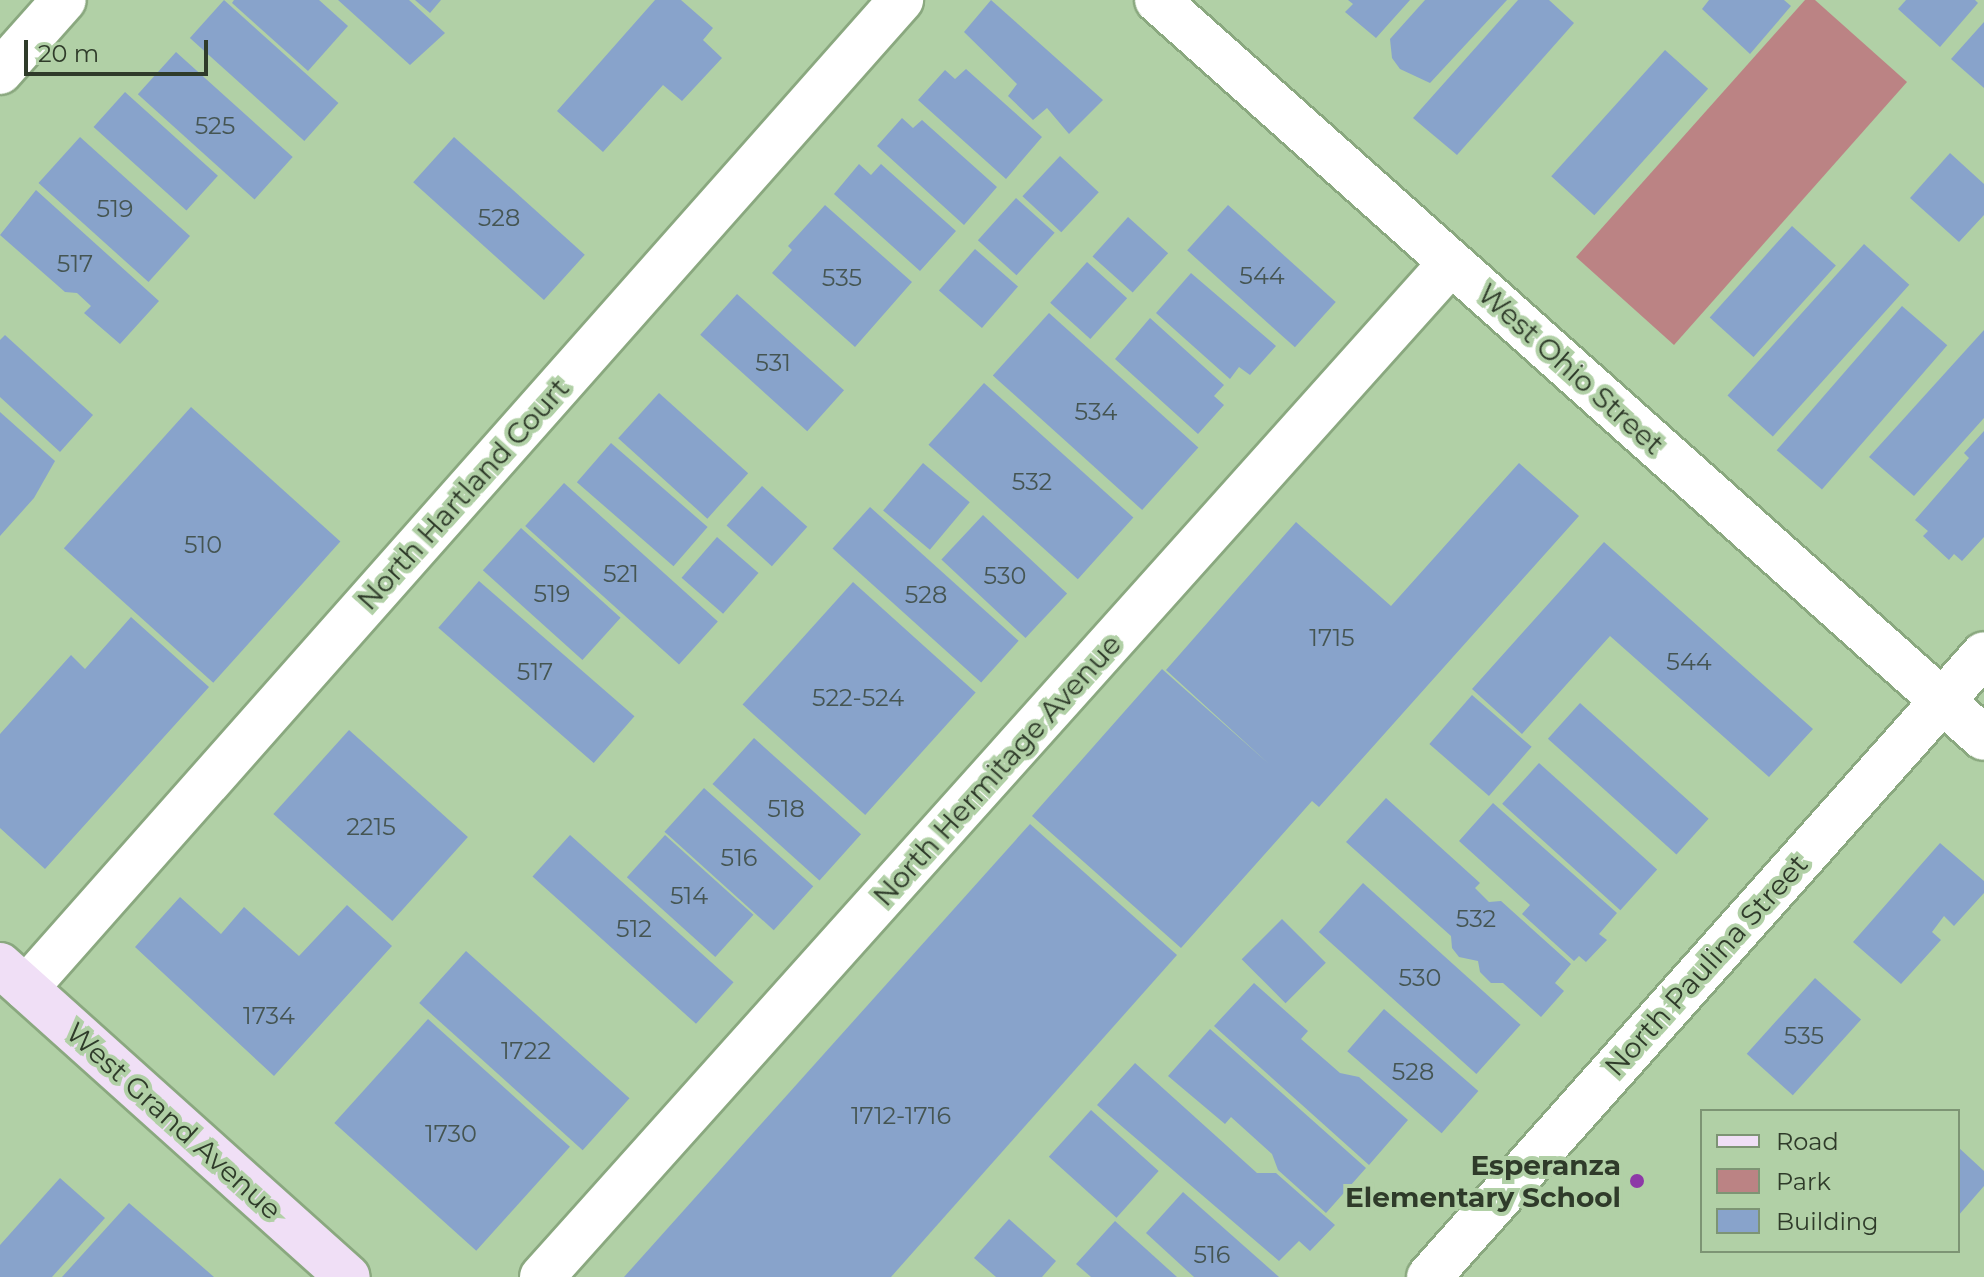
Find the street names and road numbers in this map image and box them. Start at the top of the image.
street label: West Ohio Street [1471,277,1671,461]
street label: North Hartland Court [350,371,576,617]
street label: North Hermitage Avenue [866,627,1128,913]
street label: North Paulina Street [1597,847,1815,1083]
street label: West Grand Avenue [59,1016,289,1226]

